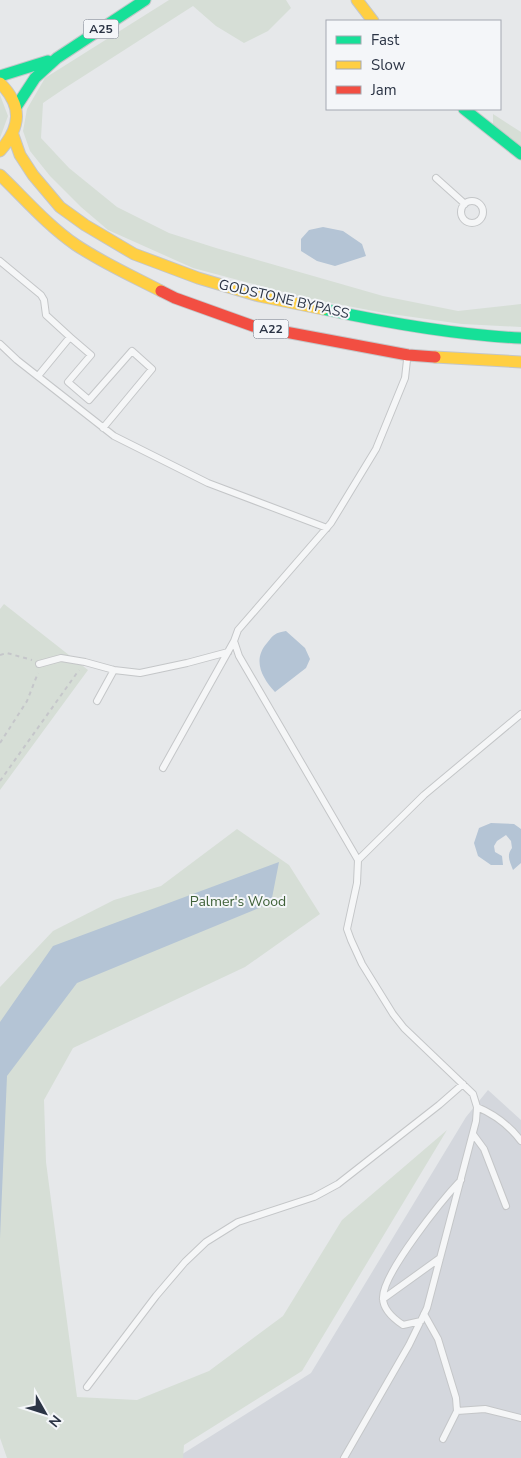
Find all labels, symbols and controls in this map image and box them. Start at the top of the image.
road number: A25 [84,20,118,38]
legend [326,20,501,110]
text: Fast [371,30,400,50]
text: Slow [371,55,406,75]
text: Jam [370,80,397,100]
street label: GODSTONE BYPASS [217,275,352,323]
road number: A22 [254,320,288,338]
park label: Palmer's Wood [190,892,286,911]
north arrow [20,1388,70,1438]
text: N [44,1411,65,1431]

